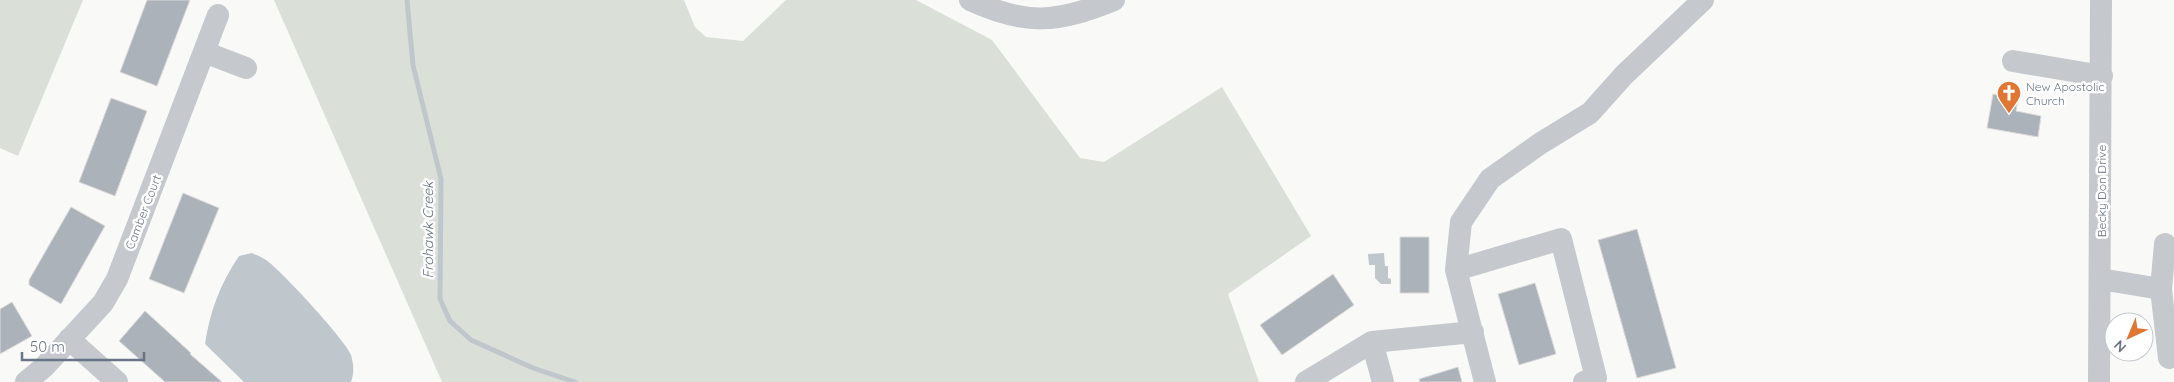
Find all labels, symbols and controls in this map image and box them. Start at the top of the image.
place label: New Apostolic Church [2026,79,2105,108]
church icon: New Apostolic Church [1996,80,2022,114]
street label: Becky Don Drive [2094,145,2109,237]
street label: Camber Court [122,173,164,251]
water label: Frohawk Creek [419,180,437,279]
north arrow [2104,312,2154,362]
scale bar [22,330,145,362]
text: N [2110,336,2130,356]
text: 50 m [30,337,65,356]

